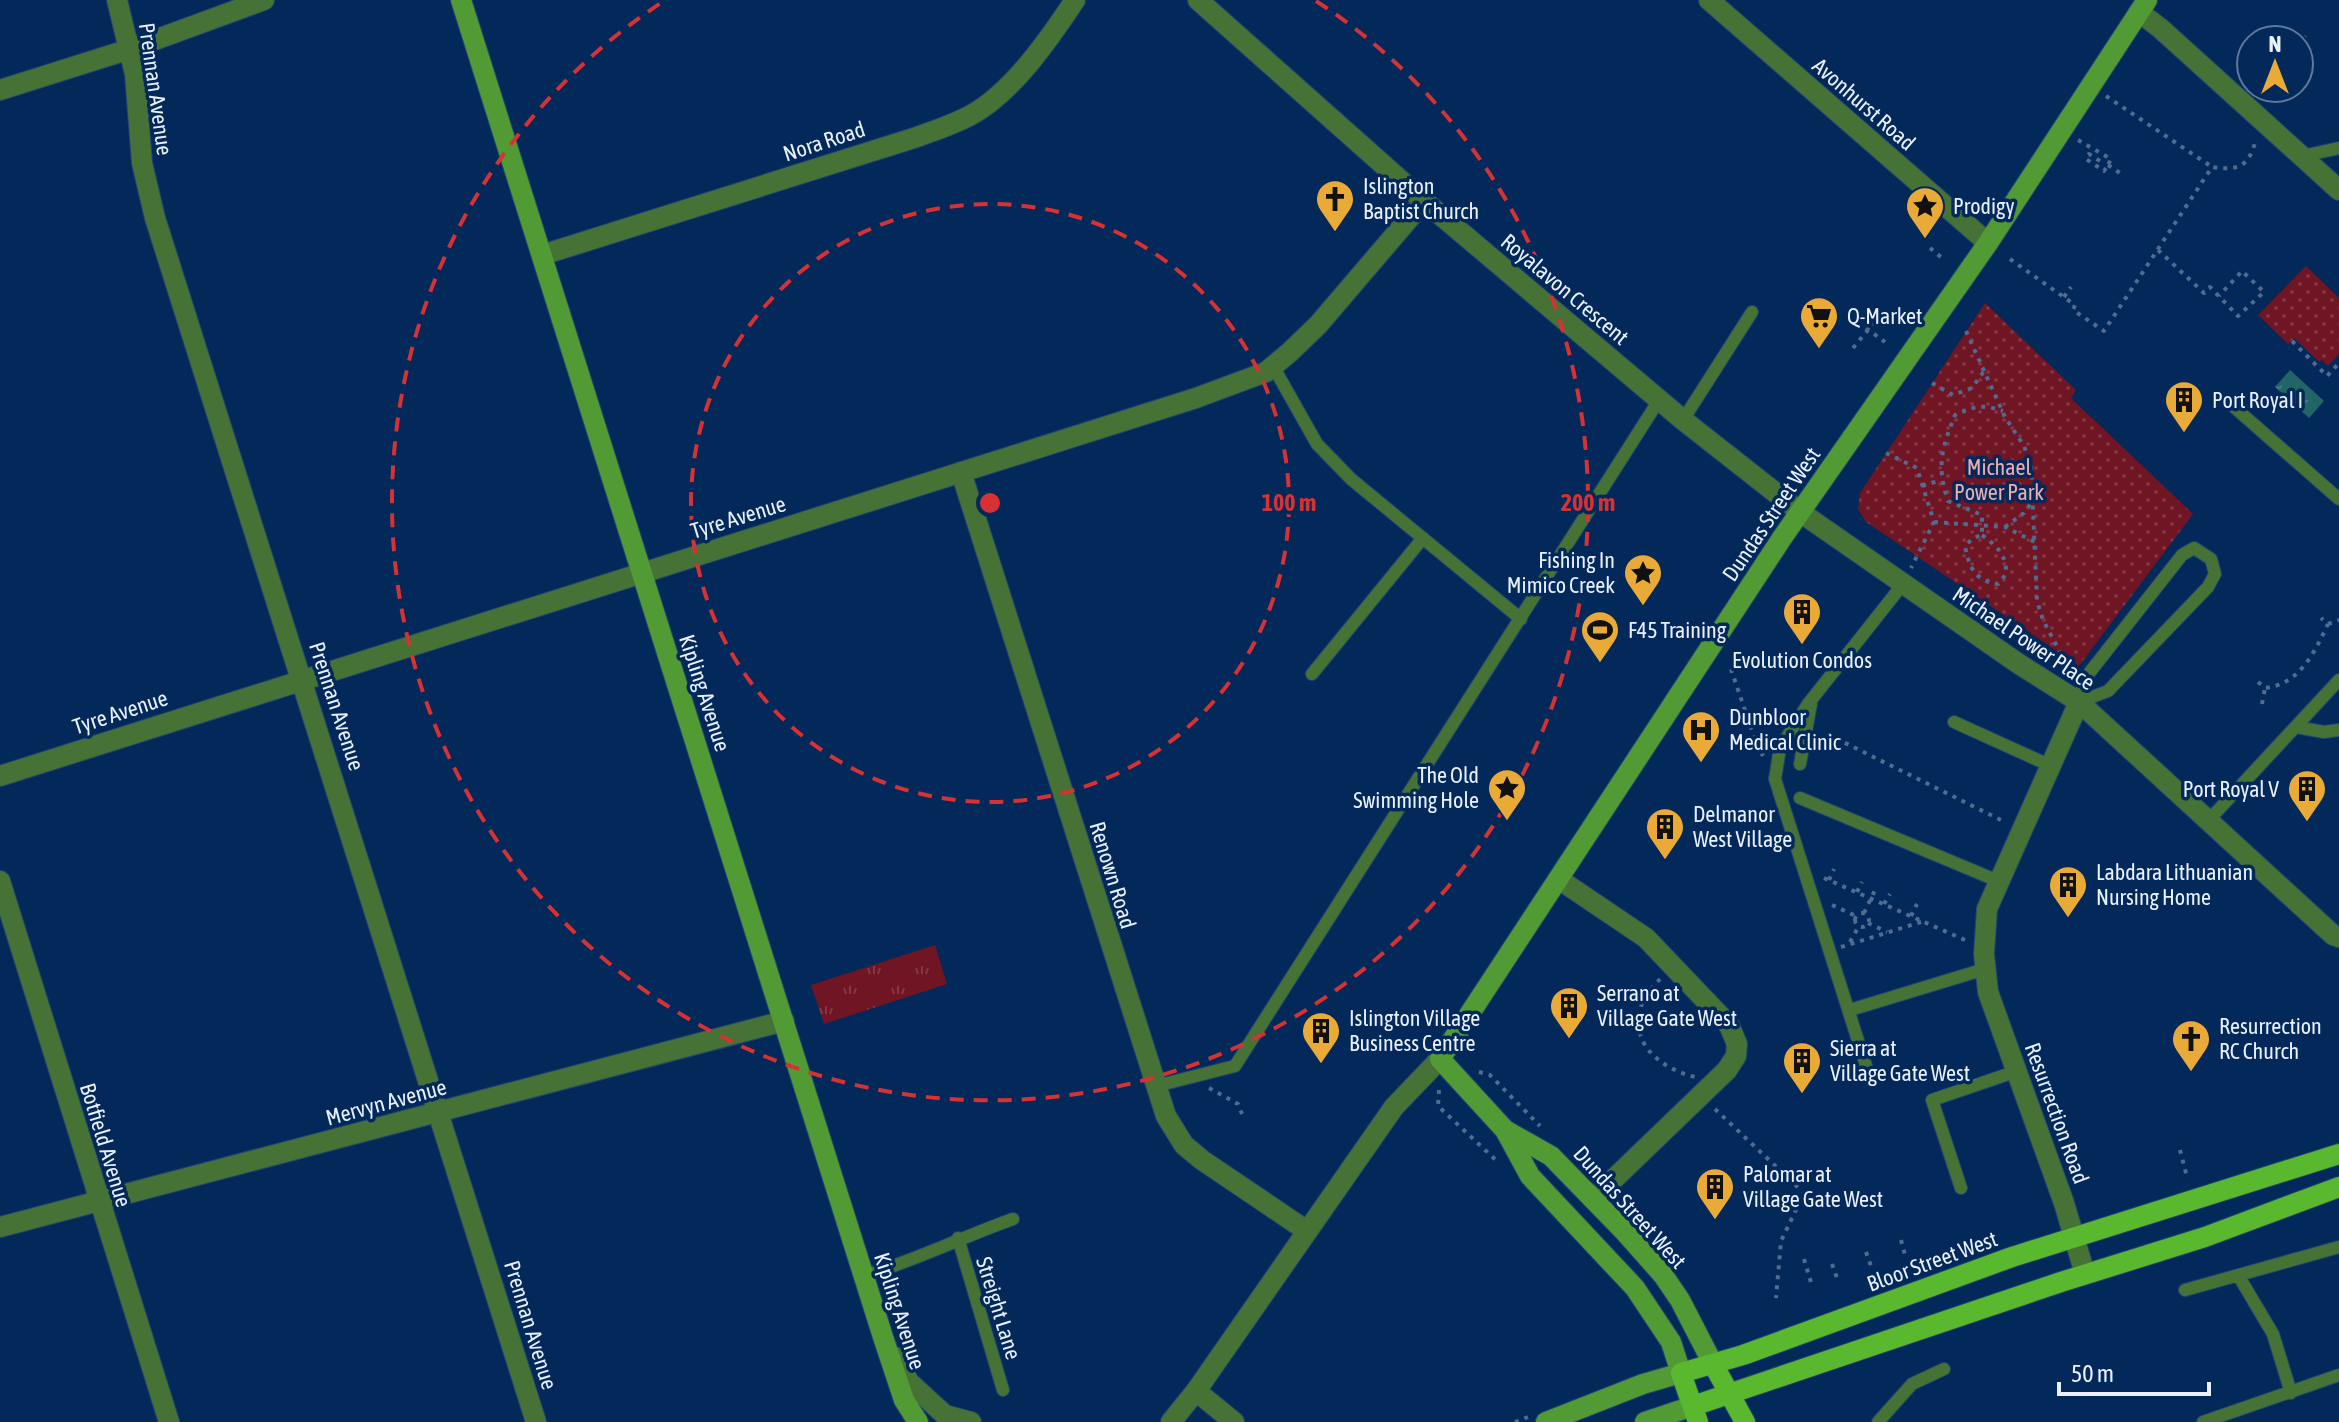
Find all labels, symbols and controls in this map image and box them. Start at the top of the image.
street label: Prennan Avenue [134,21,178,157]
north arrow [2235,24,2315,104]
text: N [2269,31,2281,57]
street label: Avonhurst Road [1807,52,1921,156]
street label: Nora Road [780,116,868,166]
place label: Islington Baptist Church [1363,173,1479,224]
church icon: Islington Baptist Church [1314,178,1356,233]
place icon: Prodigy [1904,185,1946,240]
place label: Prodigy [1953,193,2015,219]
street label: Royalavon Crescent [1496,228,1634,350]
supermarket icon: Q-Market [1798,295,1840,350]
place label: Q-Market [1847,303,1922,329]
building icon: Port Royal I [2163,379,2205,434]
place label: Port Royal I [2212,387,2303,413]
street label: Dundas Street West [1717,442,1825,586]
park label: Michael Power Park [1954,454,2044,505]
centre of rings [976,489,1004,517]
text: 100 m [1262,489,1316,516]
text: 200 m [1561,489,1615,516]
street label: Tyre Avenue [687,490,789,544]
place label: Fishing In Mimico Creek [1507,547,1615,598]
place icon: Fishing In Mimico Creek [1622,552,1664,607]
street label: Michael Power Place [1948,581,2100,695]
building icon: Evolution Condos [1781,591,1823,646]
sports icon: F45 Training [1579,609,1621,664]
place label: F45 Training [1628,617,1727,643]
street label: Kipling Avenue [674,631,736,755]
street label: Prennan Avenue [304,639,370,773]
place label: Evolution Condos [1732,647,1872,673]
street label: Tyre Avenue [69,684,171,740]
place label: Dunbloor Medical Clinic [1729,704,1842,755]
hospital icon: Dunbloor Medical Clinic [1680,709,1722,764]
place label: The Old Swimming Hole [1353,762,1479,813]
place icon: The Old Swimming Hole [1486,767,1528,822]
building icon: Port Royal V [2286,768,2328,823]
place label: Port Royal V [2183,776,2279,802]
place label: Delmanor West Village [1693,801,1792,852]
building icon: Delmanor West Village [1644,806,1686,861]
street label: Renown Road [1084,818,1142,932]
place label: Labdara Lithuanian Nursing Home [2096,859,2253,910]
building icon: Labdara Lithuanian Nursing Home [2047,864,2089,919]
place label: Serrano at Village Gate West [1597,980,1737,1031]
building icon: Serrano at Village Gate West [1548,985,1590,1040]
place label: Islington Village Business Centre [1349,1005,1480,1056]
building icon: Islington Village Business Centre [1300,1010,1342,1065]
place label: Resurrection RC Church [2219,1013,2322,1064]
church icon: Resurrection RC Church [2170,1018,2212,1073]
place label: Sierra at Village Gate West [1830,1035,1970,1086]
street label: Resurrection Road [2020,1039,2094,1187]
building icon: Sierra at Village Gate West [1781,1040,1823,1095]
street label: Mervyn Avenue [323,1073,449,1131]
street label: Botfield Avenue [75,1080,137,1210]
street label: Dundas Street West [1568,1140,1692,1274]
place label: Palomar at Village Gate West [1743,1161,1883,1212]
building icon: Palomar at Village Gate West [1694,1166,1736,1221]
street label: Bloor Street West [1863,1225,2001,1297]
street label: Kipling Avenue [869,1249,931,1373]
street label: Streight Lane [971,1254,1027,1362]
street label: Prennan Avenue [499,1257,563,1393]
scale bar [2059,1346,2209,1396]
text: 50 m [2071,1360,2114,1387]

